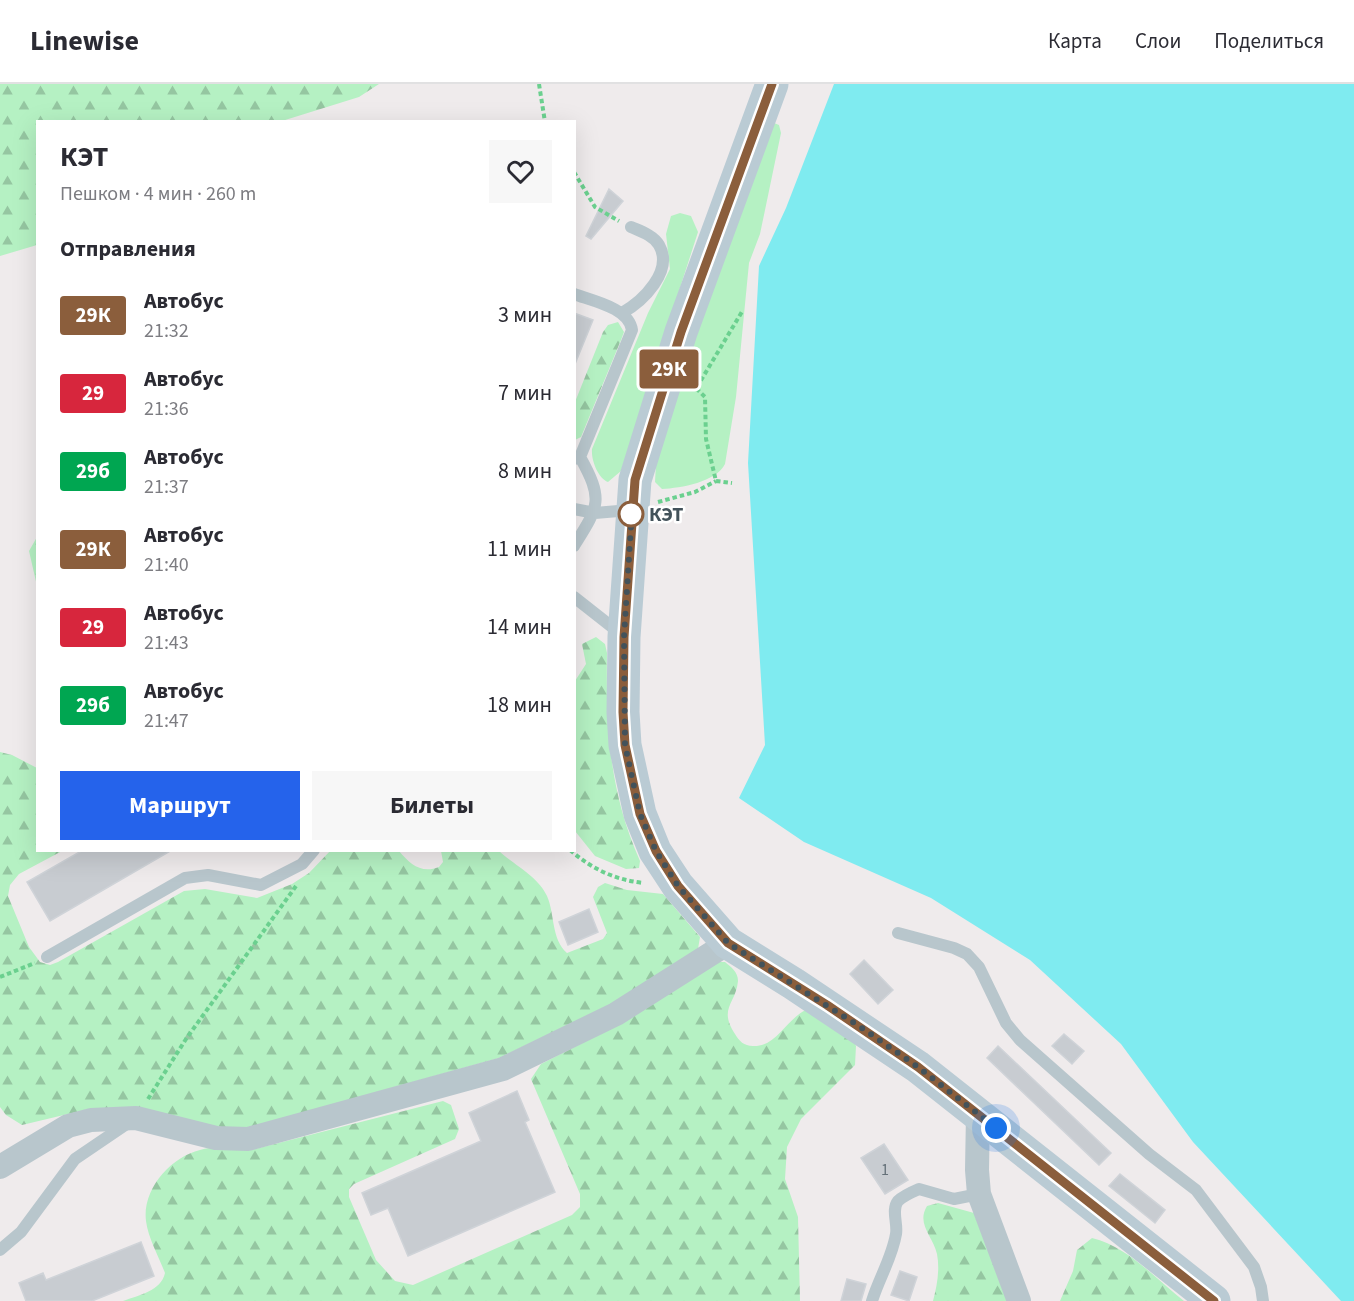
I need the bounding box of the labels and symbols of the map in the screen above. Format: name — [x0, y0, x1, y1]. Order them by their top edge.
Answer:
line badge: 29К — [634, 350, 704, 388]
marker: КЭТ — [618, 501, 644, 527]
place label: КЭТ — [649, 501, 683, 529]
your location — [981, 1113, 1011, 1143]
house number: 1 — [881, 1159, 889, 1181]

